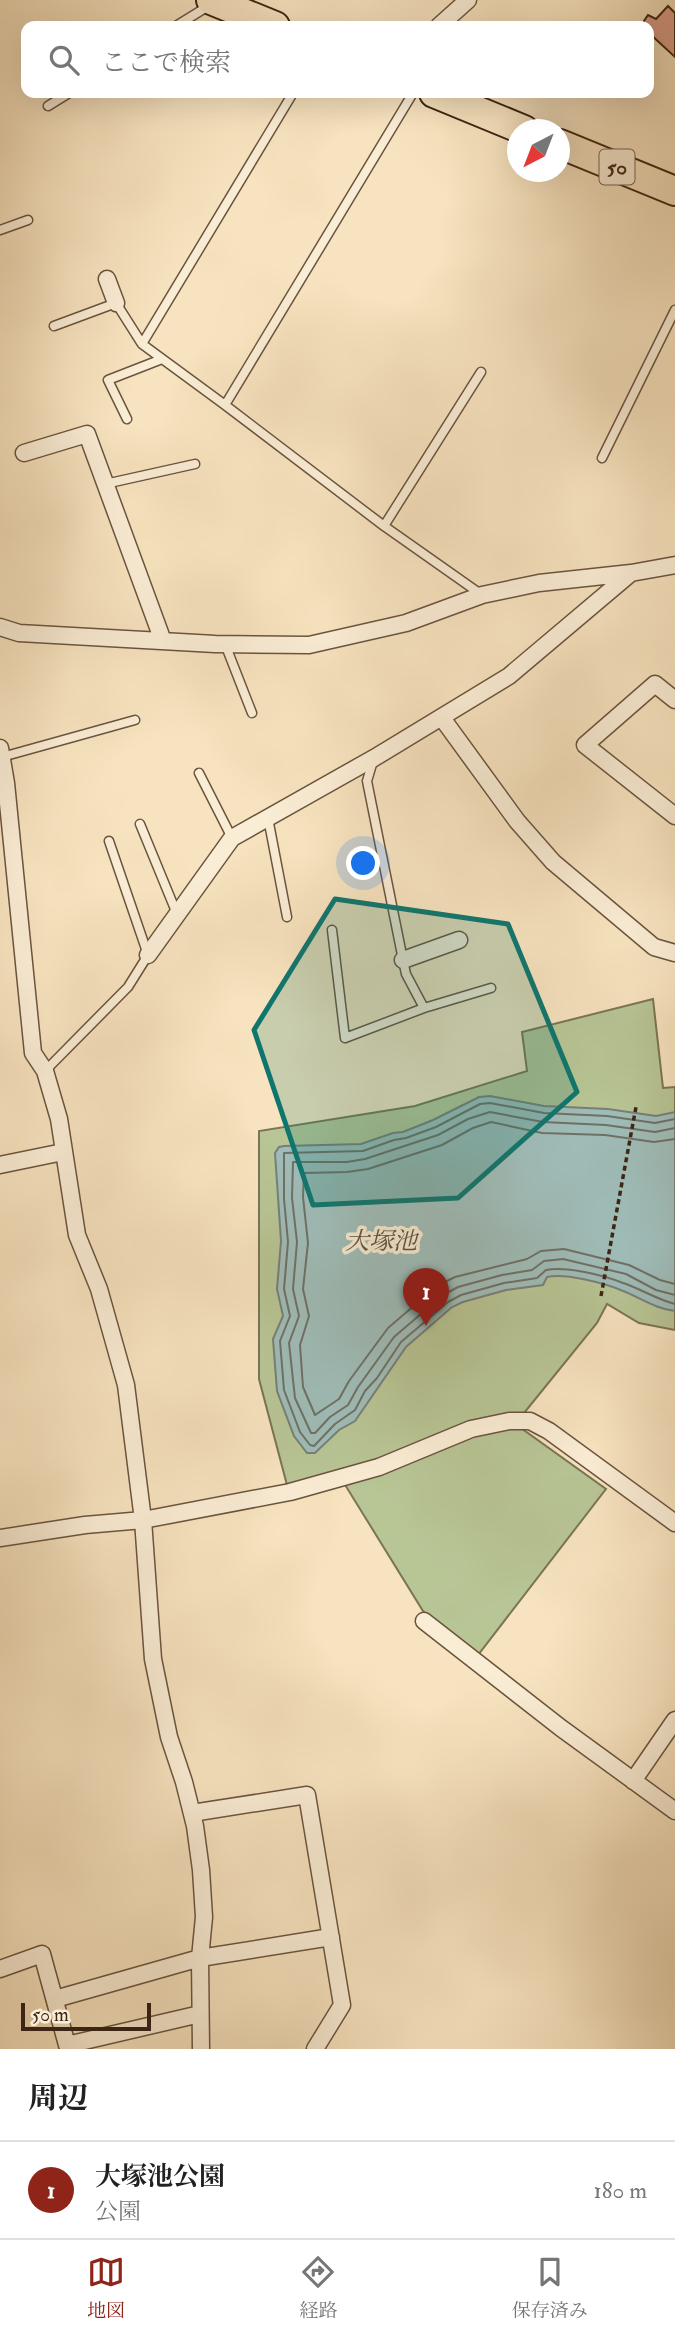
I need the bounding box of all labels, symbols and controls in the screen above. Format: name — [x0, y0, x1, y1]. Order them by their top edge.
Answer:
search box — [21, 21, 654, 98]
icon: search — [45, 41, 83, 79]
text: ここで検索 — [101, 47, 231, 79]
north arrow — [507, 119, 570, 182]
road number: 50 — [600, 150, 634, 184]
your location — [346, 846, 380, 880]
water label: 大塚池 — [345, 1226, 420, 1257]
pin: 1 — [403, 1268, 449, 1326]
scale bar — [21, 2000, 150, 2032]
text: 50 m — [32, 2003, 69, 2027]
text: 周辺 — [28, 2080, 88, 2117]
text: 大塚池公園 — [95, 2161, 225, 2193]
text: 1 — [47, 2176, 55, 2205]
text: 180 m — [594, 2176, 647, 2205]
text: 公園 — [95, 2197, 141, 2226]
tab: 地図 — [87, 2253, 125, 2323]
tab: 経路 — [299, 2253, 338, 2323]
tab: 保存済み — [512, 2253, 588, 2323]

